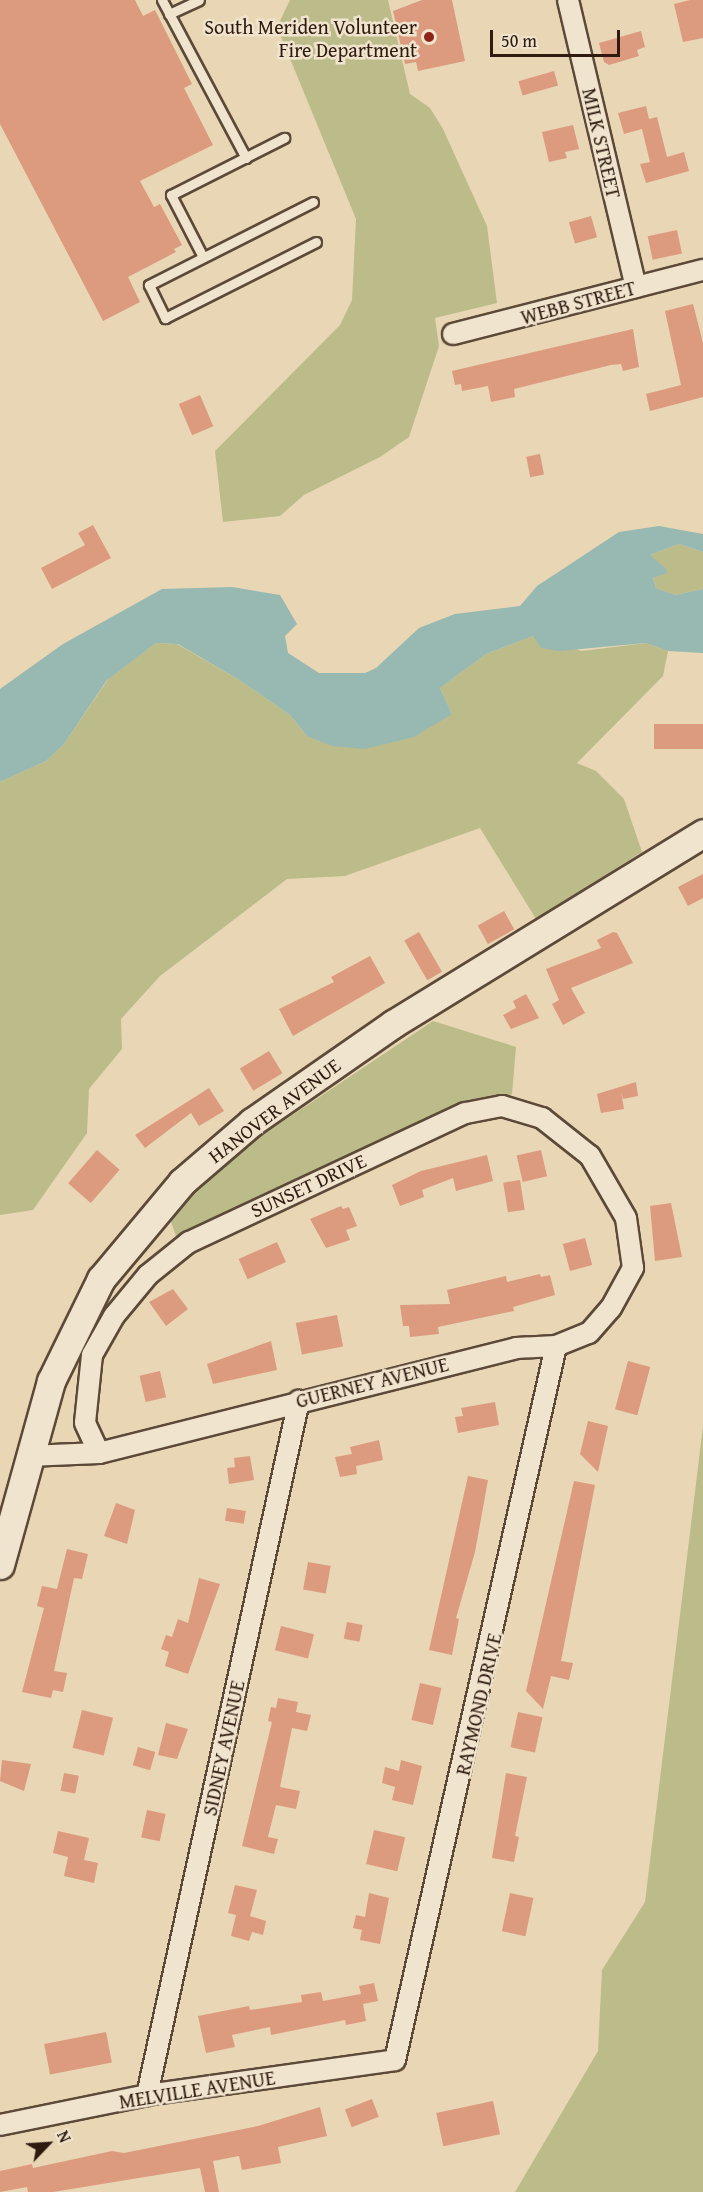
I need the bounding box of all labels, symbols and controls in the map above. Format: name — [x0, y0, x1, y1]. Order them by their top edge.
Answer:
place label: South Meriden Volunteer Fire Department — [204, 14, 417, 61]
scale bar — [493, 18, 624, 56]
text: 50 m — [501, 27, 537, 54]
marker: South Meriden Volunteer Fire Department — [422, 30, 436, 44]
street label: MILK STREET — [578, 86, 626, 200]
street label: WEBB STREET — [518, 275, 638, 329]
street label: HANOVER AVENUE — [203, 1052, 345, 1168]
street label: SUNSET DRIVE — [246, 1148, 370, 1222]
street label: GUERNEY AVENUE — [293, 1351, 451, 1413]
street label: RAYMOND DRIVE — [450, 1631, 506, 1777]
street label: SIDNEY AVENUE — [197, 1678, 249, 1818]
street label: MELVILLE AVENUE — [117, 2065, 277, 2113]
north arrow — [18, 2114, 78, 2174]
text: N — [51, 2126, 77, 2146]

